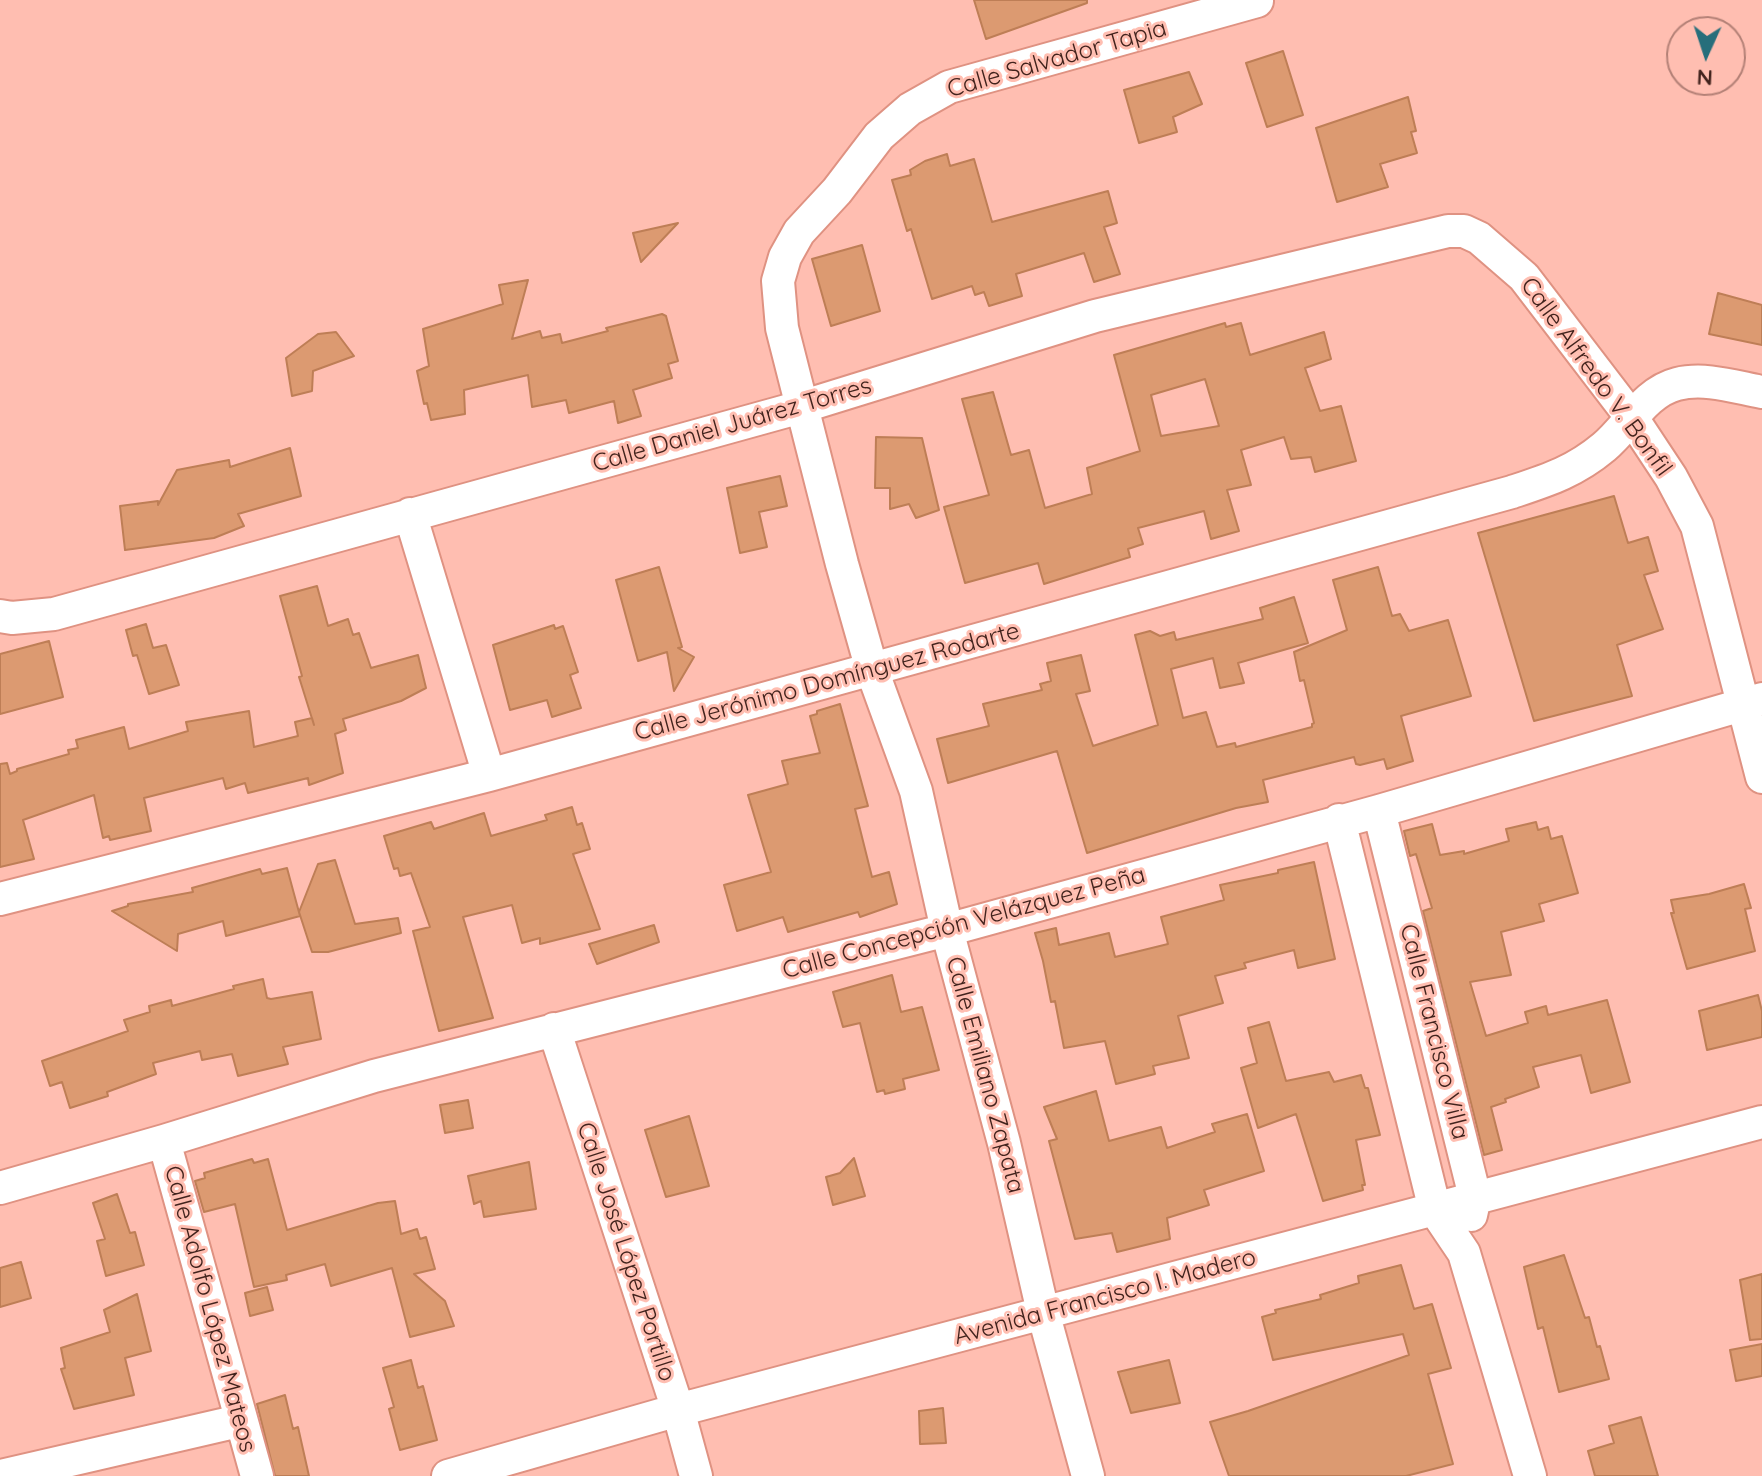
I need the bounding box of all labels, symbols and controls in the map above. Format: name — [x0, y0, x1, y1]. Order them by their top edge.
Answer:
street label: Calle Salvador Tapia — [944, 14, 1170, 104]
north arrow — [1666, 16, 1746, 96]
text: N — [1696, 64, 1714, 92]
street label: Calle Alfredo V. Bonfil — [1514, 272, 1678, 482]
street label: Calle Daniel Juárez Torres — [589, 371, 875, 479]
street label: Calle Jerónimo Domínguez Rodarte — [631, 617, 1023, 747]
street label: Calle Concepción Velázquez Peña — [779, 861, 1149, 985]
street label: Calle Francisco Villa — [1393, 921, 1475, 1143]
street label: Calle Emiliano Zapata — [940, 954, 1030, 1196]
street label: Calle José López Portillo — [571, 1119, 681, 1385]
street label: Calle Adolfo López Mateos — [158, 1163, 262, 1455]
street label: Avenida Francisco I. Madero — [951, 1243, 1259, 1351]

